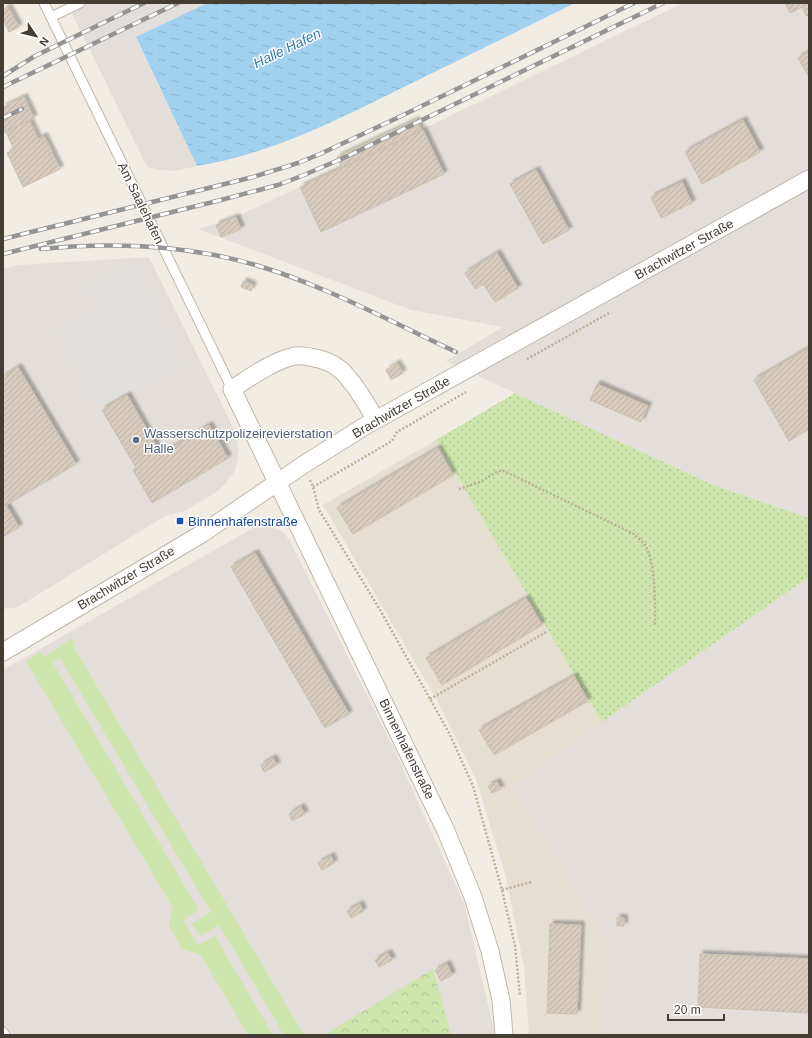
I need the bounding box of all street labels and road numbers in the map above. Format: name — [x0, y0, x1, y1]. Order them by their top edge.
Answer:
street label: Am Saalehafen — [115, 160, 167, 246]
street label: Brachwitzer Straße — [632, 216, 736, 282]
street label: Brachwitzer Straße — [349, 373, 453, 441]
street label: Brachwitzer Straße — [75, 543, 177, 613]
street label: Binnenhafenstraße — [376, 696, 438, 802]

